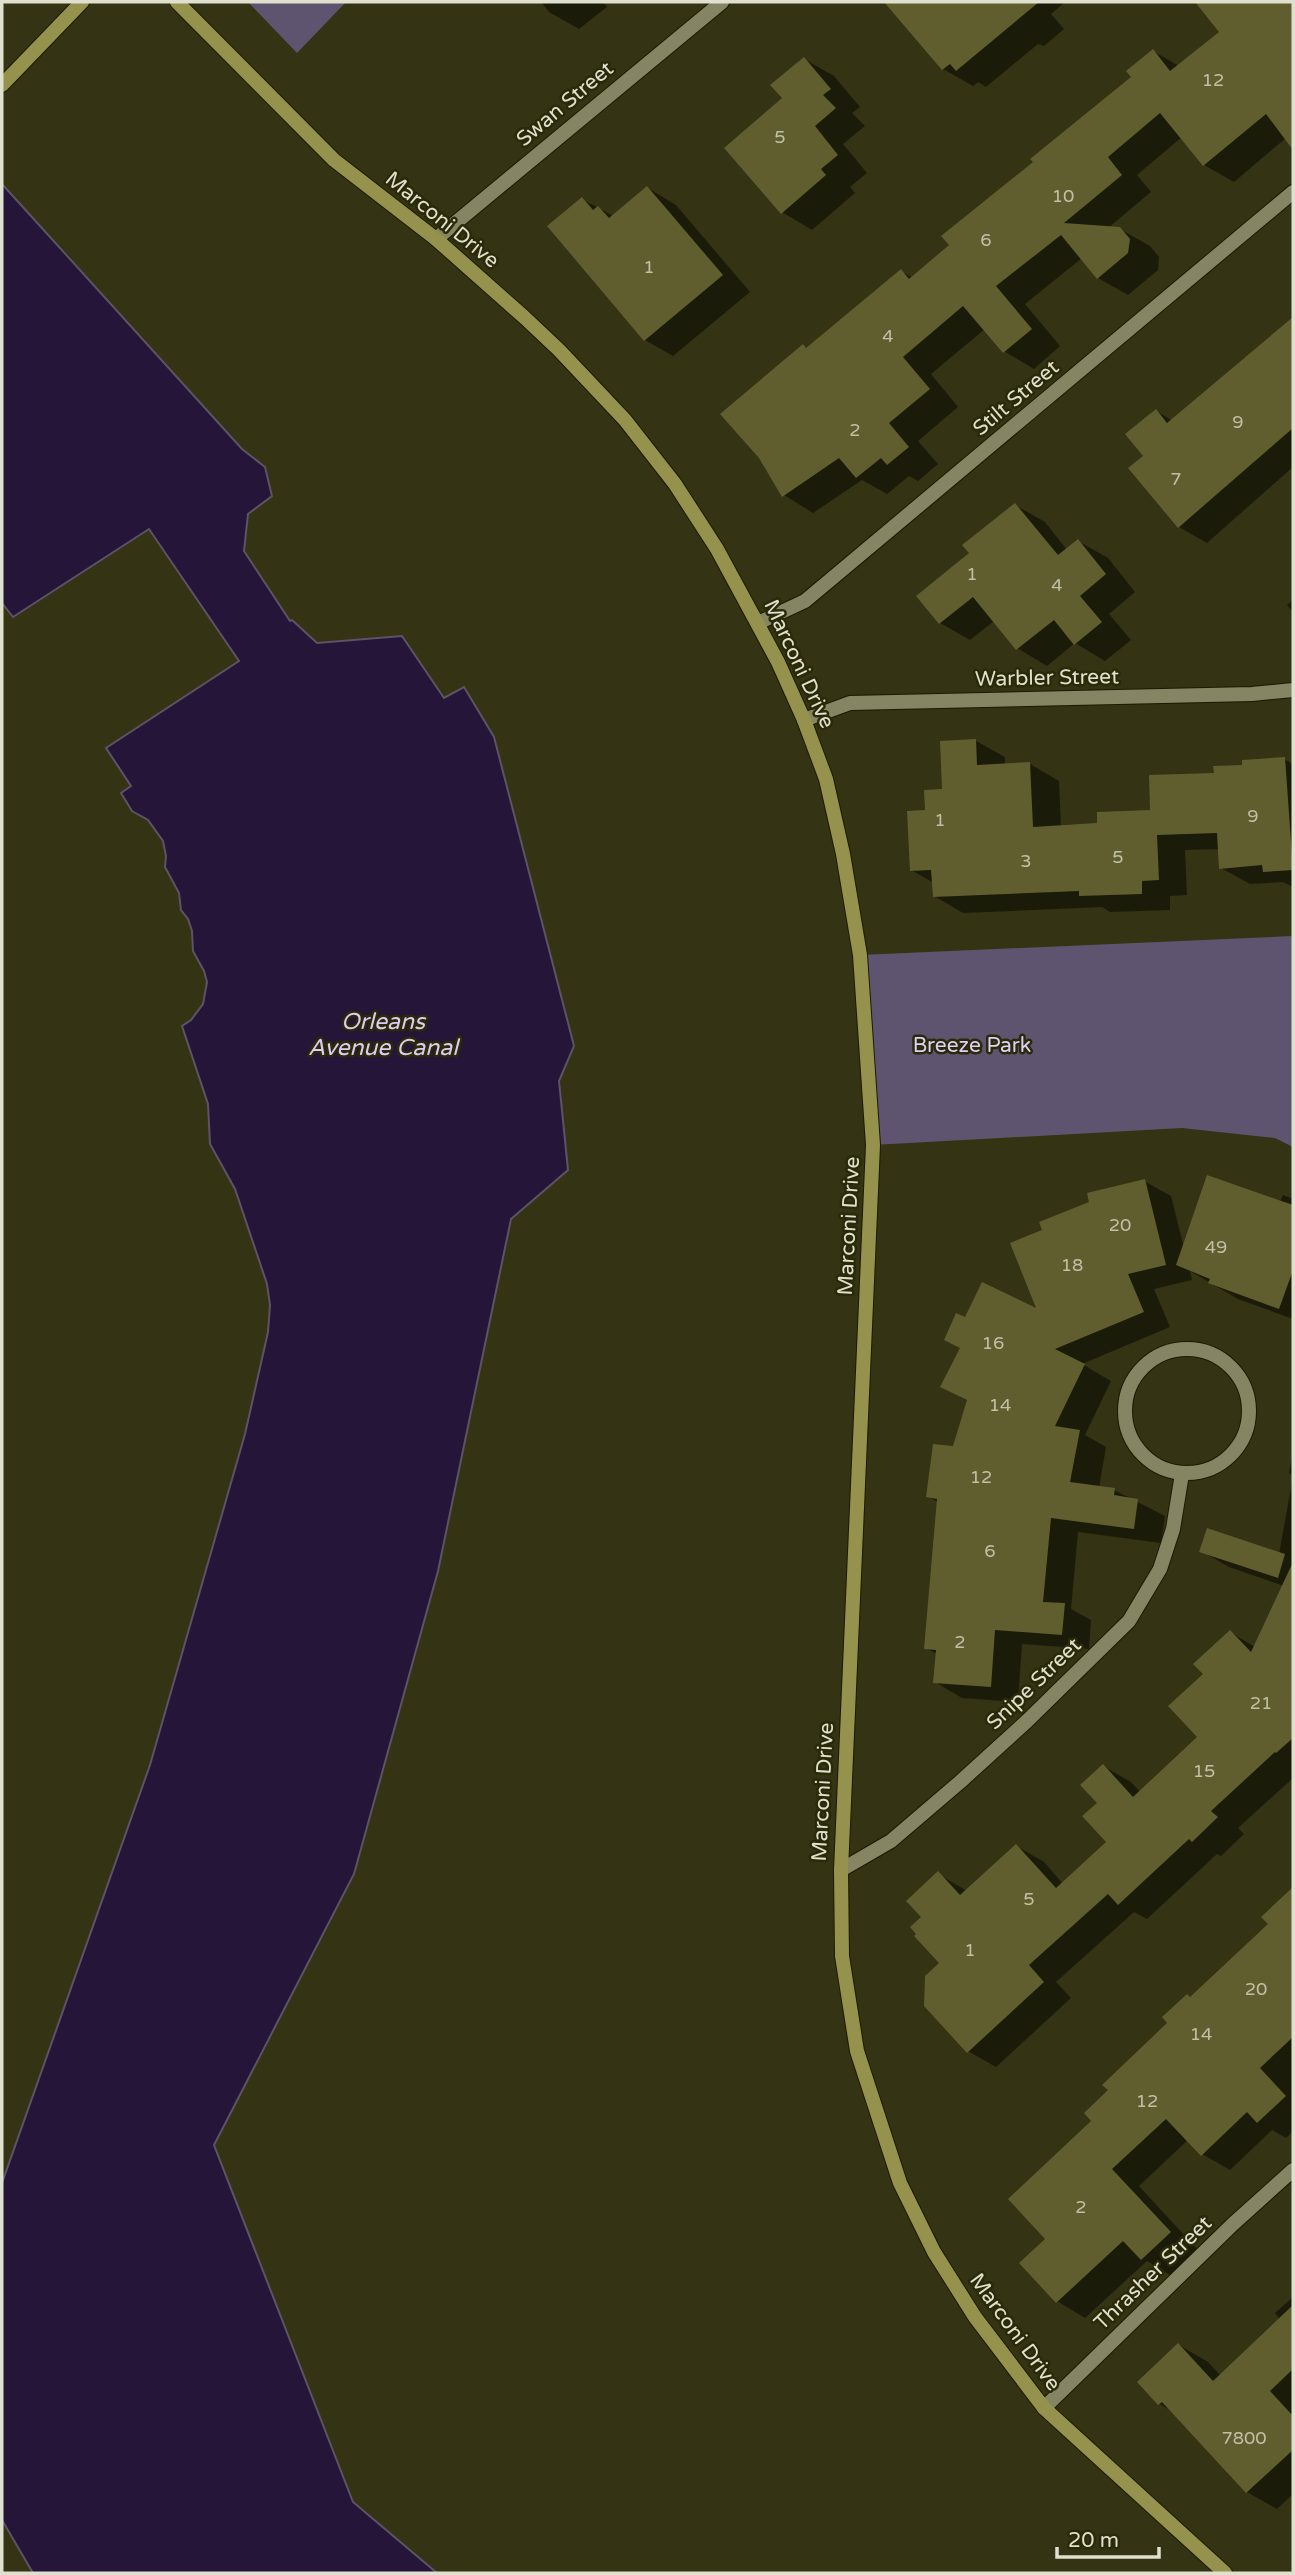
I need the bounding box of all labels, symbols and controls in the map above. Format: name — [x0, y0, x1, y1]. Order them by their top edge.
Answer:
street label: Swan Street — [511, 56, 619, 152]
house number: 12 — [1202, 69, 1224, 91]
house number: 5 — [774, 126, 786, 148]
street label: Marconi Drive — [380, 167, 504, 273]
house number: 10 — [1052, 185, 1074, 207]
house number: 6 — [980, 229, 992, 251]
house number: 1 — [643, 256, 655, 278]
house number: 4 — [882, 325, 894, 347]
street label: Stilt Street — [968, 355, 1064, 441]
house number: 9 — [1232, 411, 1244, 433]
house number: 2 — [849, 419, 861, 441]
house number: 7 — [1170, 468, 1182, 490]
house number: 1 — [966, 563, 978, 585]
house number: 4 — [1051, 574, 1063, 596]
street label: Marconi Drive — [758, 596, 840, 732]
street label: Warbler Street — [975, 664, 1119, 692]
house number: 9 — [1247, 805, 1259, 827]
house number: 1 — [934, 809, 946, 831]
house number: 5 — [1112, 846, 1124, 868]
house number: 3 — [1020, 850, 1032, 872]
water label: Orleans Avenue Canal — [308, 1008, 460, 1062]
park label: Breeze Park — [913, 1033, 1031, 1058]
street label: Marconi Drive — [833, 1156, 865, 1296]
house number: 20 — [1109, 1214, 1131, 1236]
house number: 49 — [1205, 1236, 1227, 1258]
house number: 18 — [1061, 1254, 1083, 1276]
house number: 16 — [982, 1332, 1004, 1354]
house number: 14 — [989, 1394, 1011, 1416]
house number: 12 — [970, 1466, 992, 1488]
house number: 6 — [984, 1540, 996, 1562]
house number: 2 — [954, 1631, 966, 1653]
street label: Snipe Street — [982, 1633, 1086, 1735]
house number: 21 — [1250, 1692, 1272, 1714]
street label: Marconi Drive — [807, 1722, 839, 1862]
house number: 15 — [1193, 1760, 1215, 1782]
house number: 5 — [1023, 1888, 1035, 1910]
house number: 1 — [964, 1939, 976, 1961]
house number: 20 — [1245, 1978, 1267, 2000]
house number: 14 — [1190, 2023, 1212, 2045]
house number: 12 — [1136, 2090, 1158, 2112]
house number: 2 — [1075, 2196, 1087, 2218]
street label: Thrasher Street — [1089, 2211, 1217, 2335]
street label: Marconi Drive — [964, 2268, 1066, 2396]
house number: 7800 — [1221, 2427, 1267, 2449]
scale bar — [1057, 2516, 1158, 2560]
text: 20 m — [1068, 2528, 1119, 2553]

